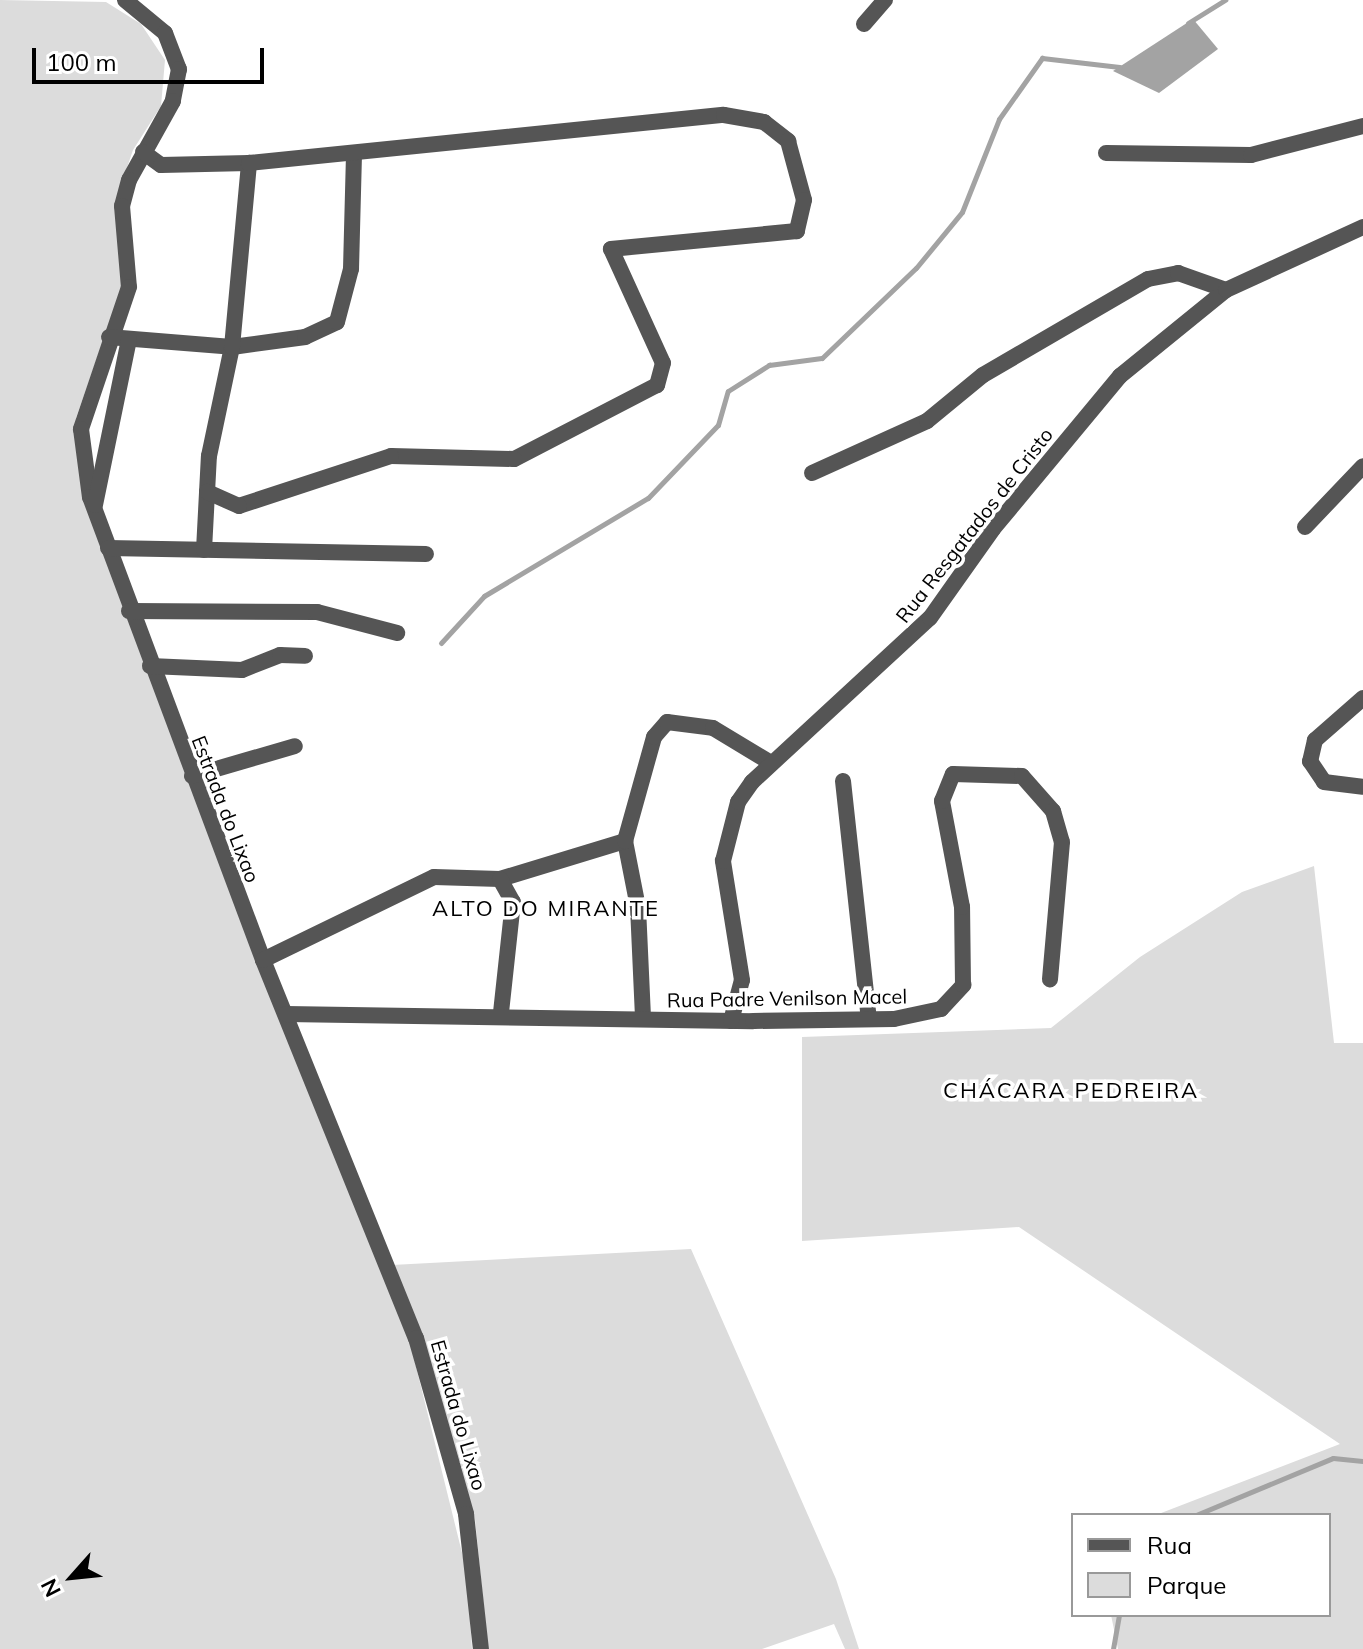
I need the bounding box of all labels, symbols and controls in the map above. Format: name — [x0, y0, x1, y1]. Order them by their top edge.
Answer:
scale bar — [36, 32, 268, 82]
text: 100 m — [46, 47, 117, 77]
street label: Rua Resgatados de Cristo — [890, 423, 1058, 627]
street label: Estrada do Lixao — [187, 732, 265, 886]
district label: ALTO DO MIRANTE — [432, 896, 660, 922]
street label: Rua Padre Venilson Macel — [667, 984, 907, 1012]
district label: CHÁCARA PEDREIRA — [943, 1078, 1199, 1104]
street label: Estrada do Lixao — [426, 1337, 492, 1493]
legend — [1071, 1513, 1331, 1617]
text: Rua — [1147, 1530, 1192, 1560]
north arrow — [32, 1537, 112, 1617]
text: Parque — [1147, 1570, 1226, 1600]
text: N — [34, 1574, 67, 1602]

